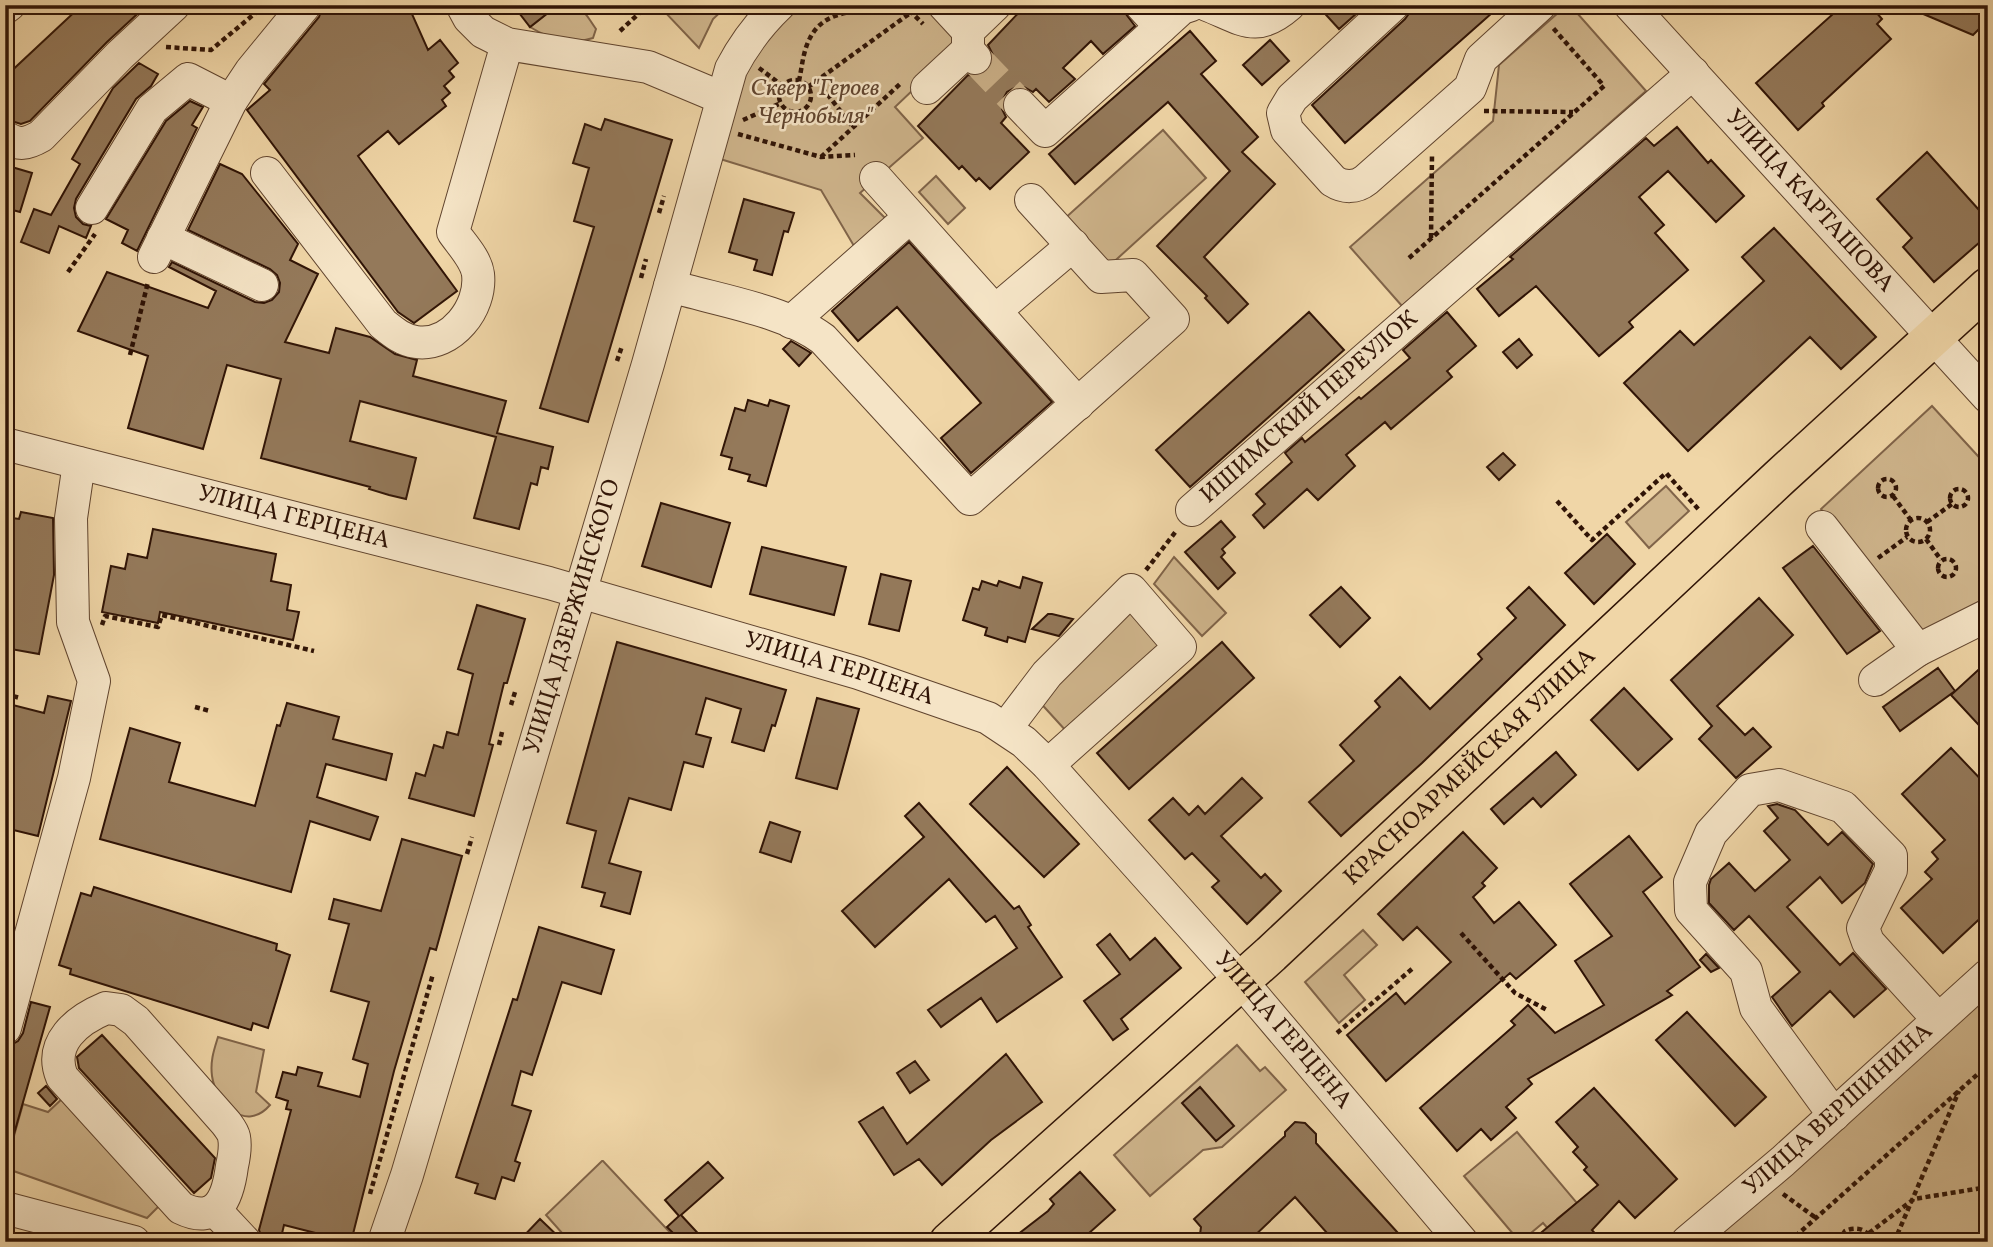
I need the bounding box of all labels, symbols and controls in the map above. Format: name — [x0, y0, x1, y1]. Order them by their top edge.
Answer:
park label: Сквер "Героев Чернобыля" — [750, 72, 880, 134]
street label: УЛИЦА КАРТАШОВА — [1717, 102, 1902, 301]
street label: ИШИМСКИЙ ПЕРЕУЛОК — [1193, 303, 1426, 512]
street label: УЛИЦА ДЗЕРЖИНСКОГО — [516, 475, 630, 759]
street label: УЛИЦА ГЕРЦЕНА — [194, 477, 394, 559]
street label: УЛИЦА ГЕРЦЕНА — [740, 624, 939, 715]
street label: КРАСНОАРМЕЙСКАЯ УЛИЦА — [1337, 641, 1604, 894]
street label: УЛИЦА ГЕРЦЕНА — [1206, 944, 1360, 1117]
street label: УЛИЦА ВЕРШИНИНА — [1736, 1015, 1941, 1204]

